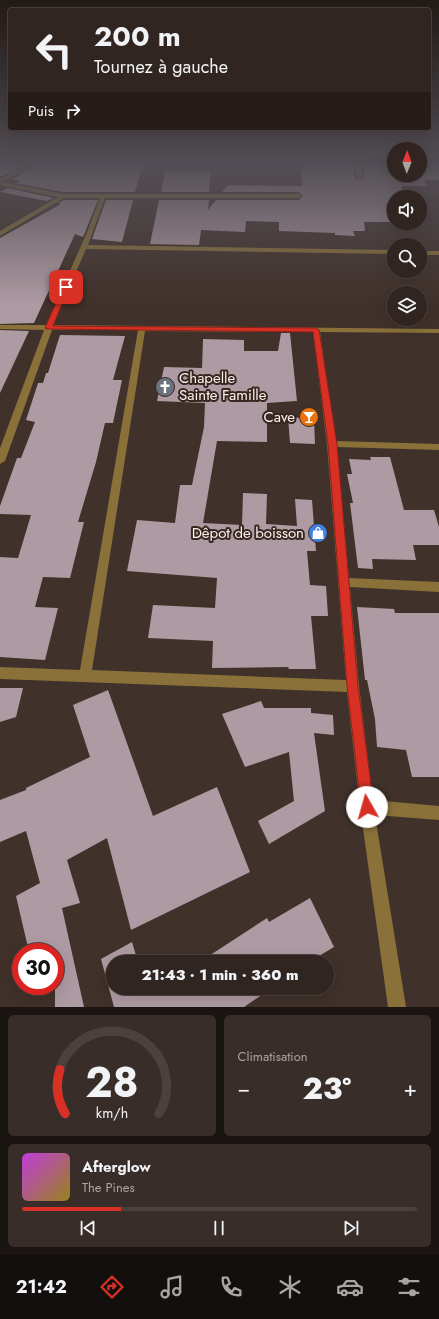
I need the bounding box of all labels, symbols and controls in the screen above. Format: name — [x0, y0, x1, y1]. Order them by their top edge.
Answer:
text: 200 m — [94, 16, 181, 57]
icon: left — [28, 24, 80, 76]
text: Tournez à gauche — [94, 54, 228, 80]
text: Puis — [28, 100, 54, 122]
icon: right — [62, 100, 84, 122]
north arrow — [387, 142, 427, 182]
map controls — [387, 142, 427, 326]
button: sound — [387, 190, 427, 230]
button: search — [387, 238, 427, 278]
pin — [49, 270, 83, 304]
icon: arrive — [55, 276, 77, 298]
button: layers — [387, 286, 427, 326]
place label: Chapelle Sainte Famille — [179, 367, 267, 406]
church icon: Chapelle Sainte Famille — [154, 376, 176, 398]
place label: Cave — [263, 406, 295, 428]
bar icon: Cave — [298, 406, 320, 428]
place label: Dêpot de boisson — [192, 522, 304, 544]
shop icon: Dêpot de boisson — [307, 522, 329, 544]
position arrow — [346, 786, 388, 828]
speed limit sign: 30 — [12, 943, 64, 995]
text: 21:43 · 1 min · 360 m — [142, 964, 298, 986]
text: Climatisation — [238, 1047, 308, 1066]
text: 28 — [85, 1051, 138, 1112]
text: 23° — [303, 1067, 351, 1110]
text: − — [238, 1072, 250, 1104]
text: + — [403, 1072, 417, 1104]
text: km/h — [96, 1102, 128, 1122]
text: Afterglow — [82, 1156, 151, 1178]
text: The Pines — [82, 1178, 135, 1197]
icon: previous — [77, 1217, 99, 1239]
icon: pause — [208, 1217, 230, 1239]
icon: next — [340, 1217, 362, 1239]
icon: directions — [98, 1273, 126, 1301]
icon: music — [158, 1273, 186, 1301]
icon: phone — [217, 1273, 245, 1301]
icon: climate — [276, 1273, 304, 1301]
icon: car — [336, 1273, 364, 1301]
icon: filters — [395, 1273, 423, 1301]
text: 21:42 — [16, 1274, 67, 1300]

